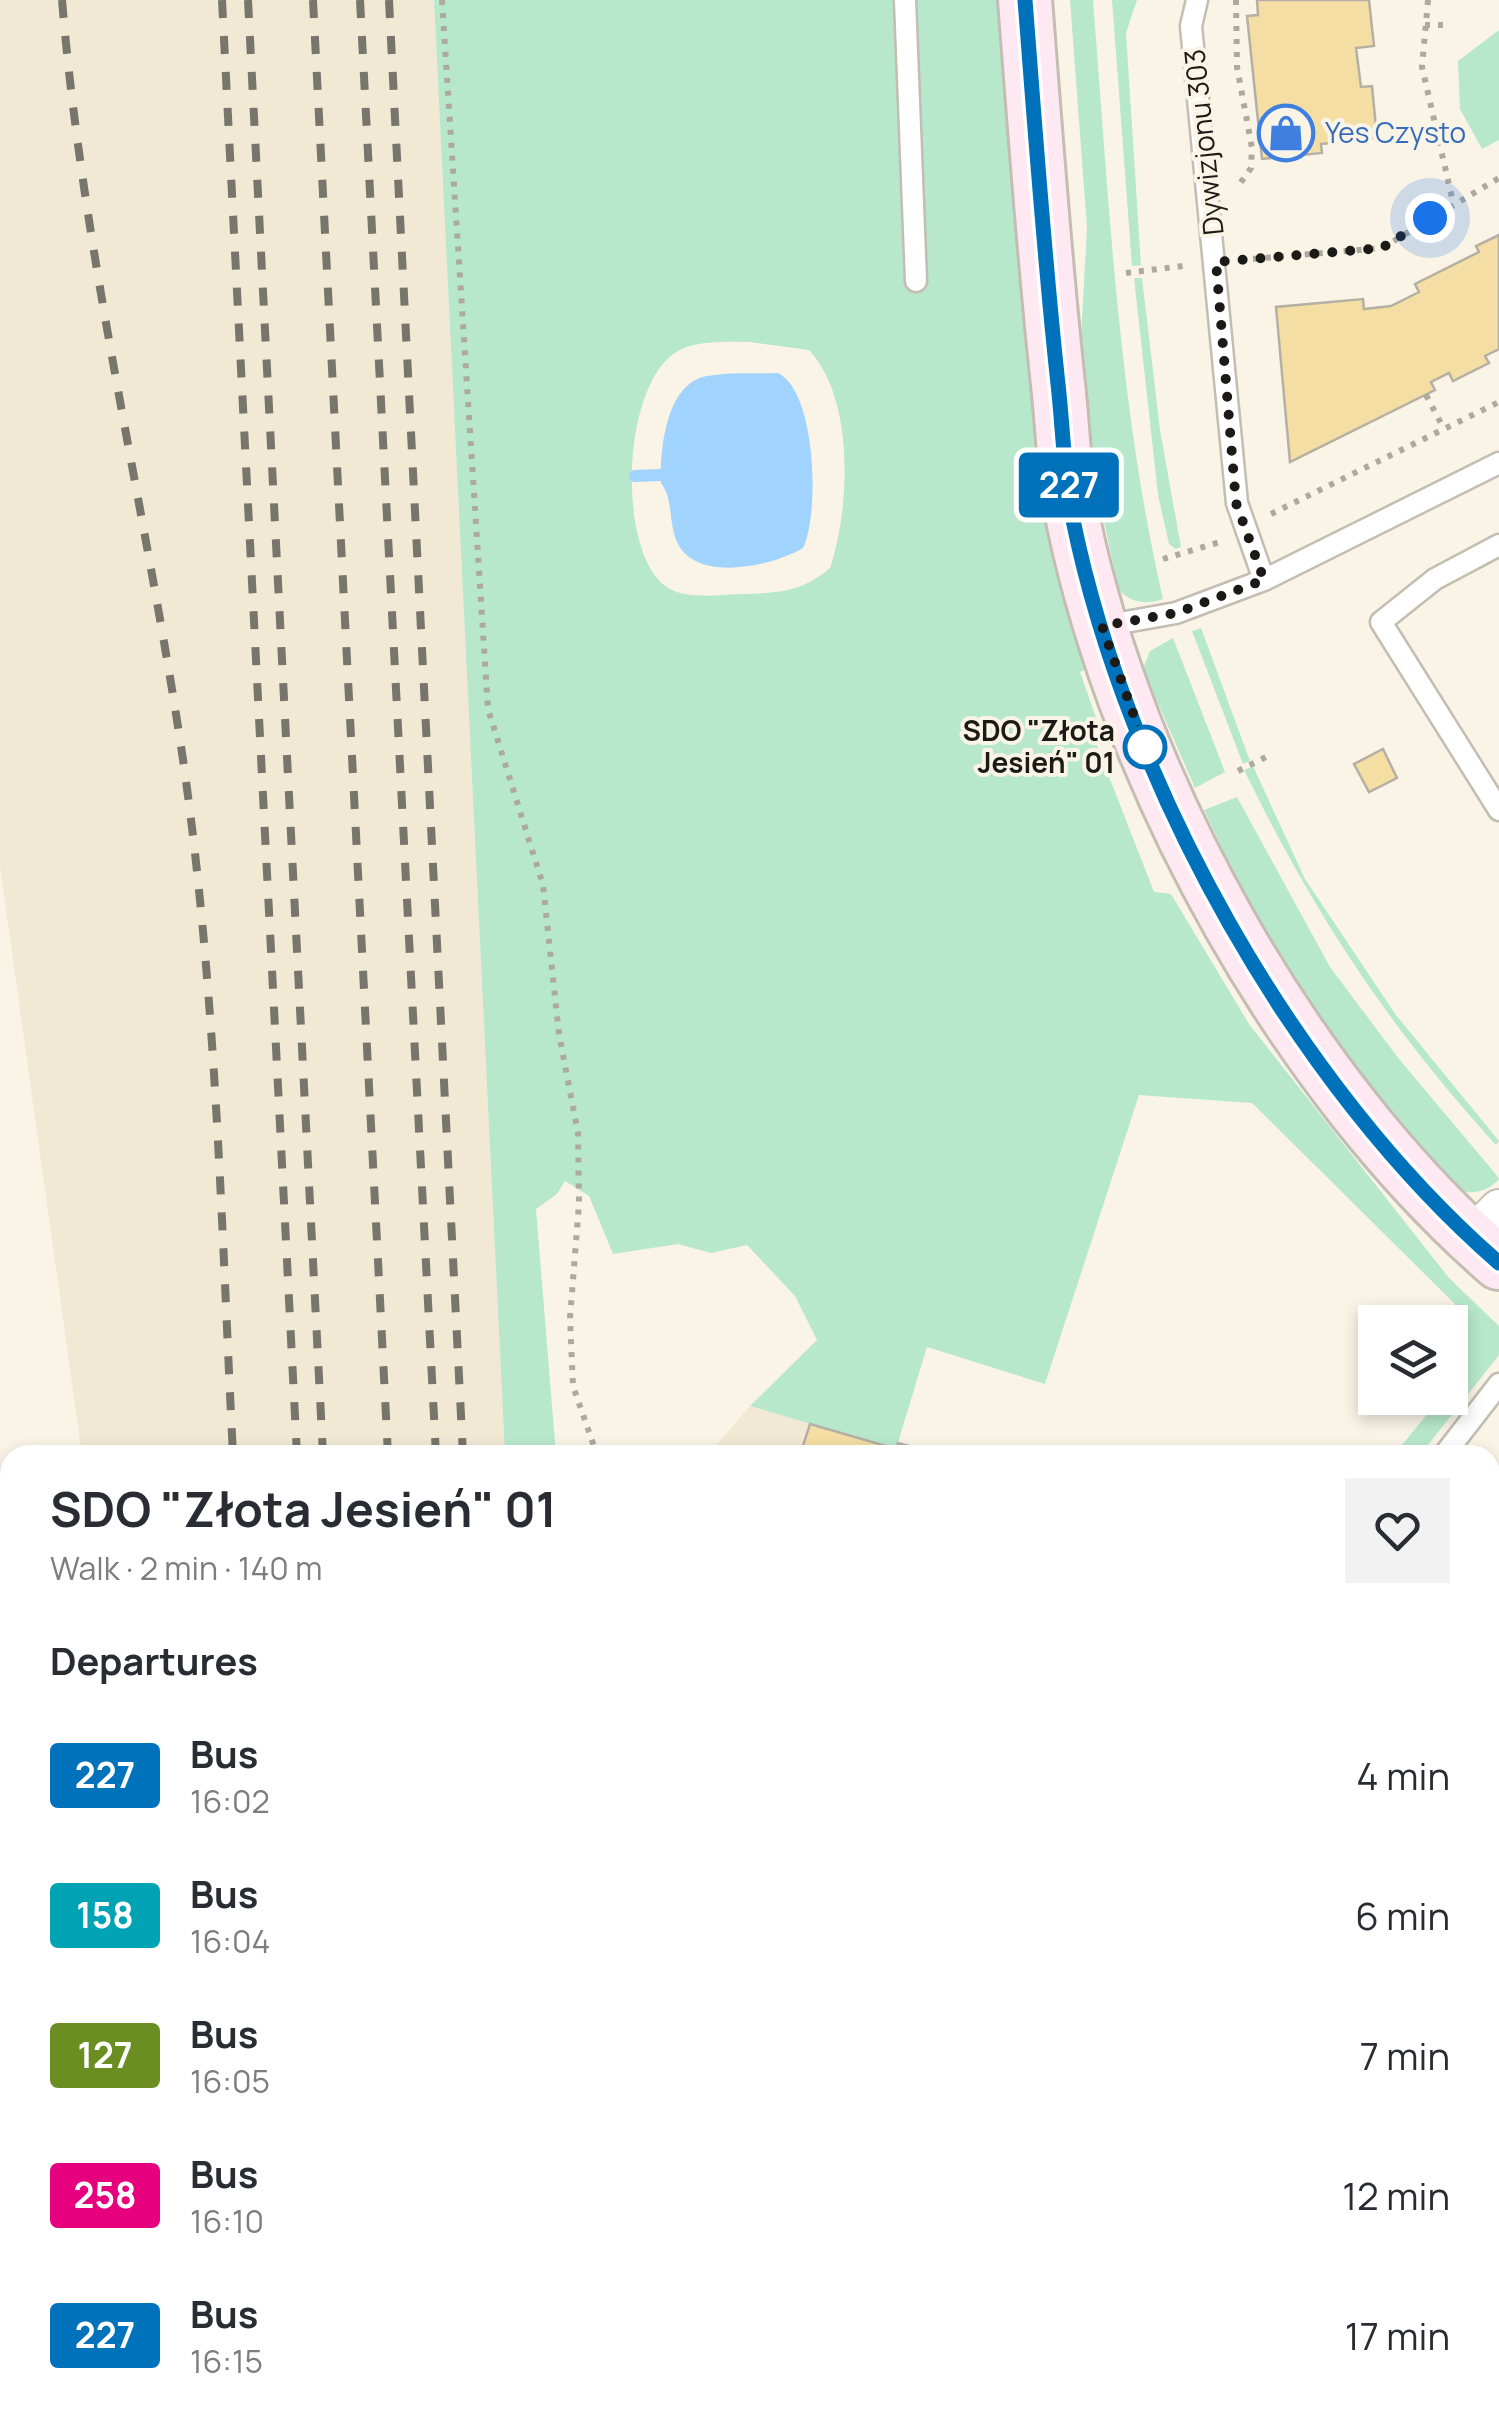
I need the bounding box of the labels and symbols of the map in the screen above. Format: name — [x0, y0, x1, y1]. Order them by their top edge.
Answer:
street label: Dywizjonu 303 — [1174, 47, 1232, 237]
shop icon: Yes Czysto — [1256, 103, 1316, 163]
place label: Yes Czysto — [1325, 113, 1466, 151]
your location — [1405, 193, 1455, 243]
line badge: 227 — [1012, 452, 1126, 518]
place label: SDO "Złota Jesień" 01 — [963, 711, 1115, 781]
marker: SDO "Złota Jesień" 01 — [1124, 726, 1166, 768]

